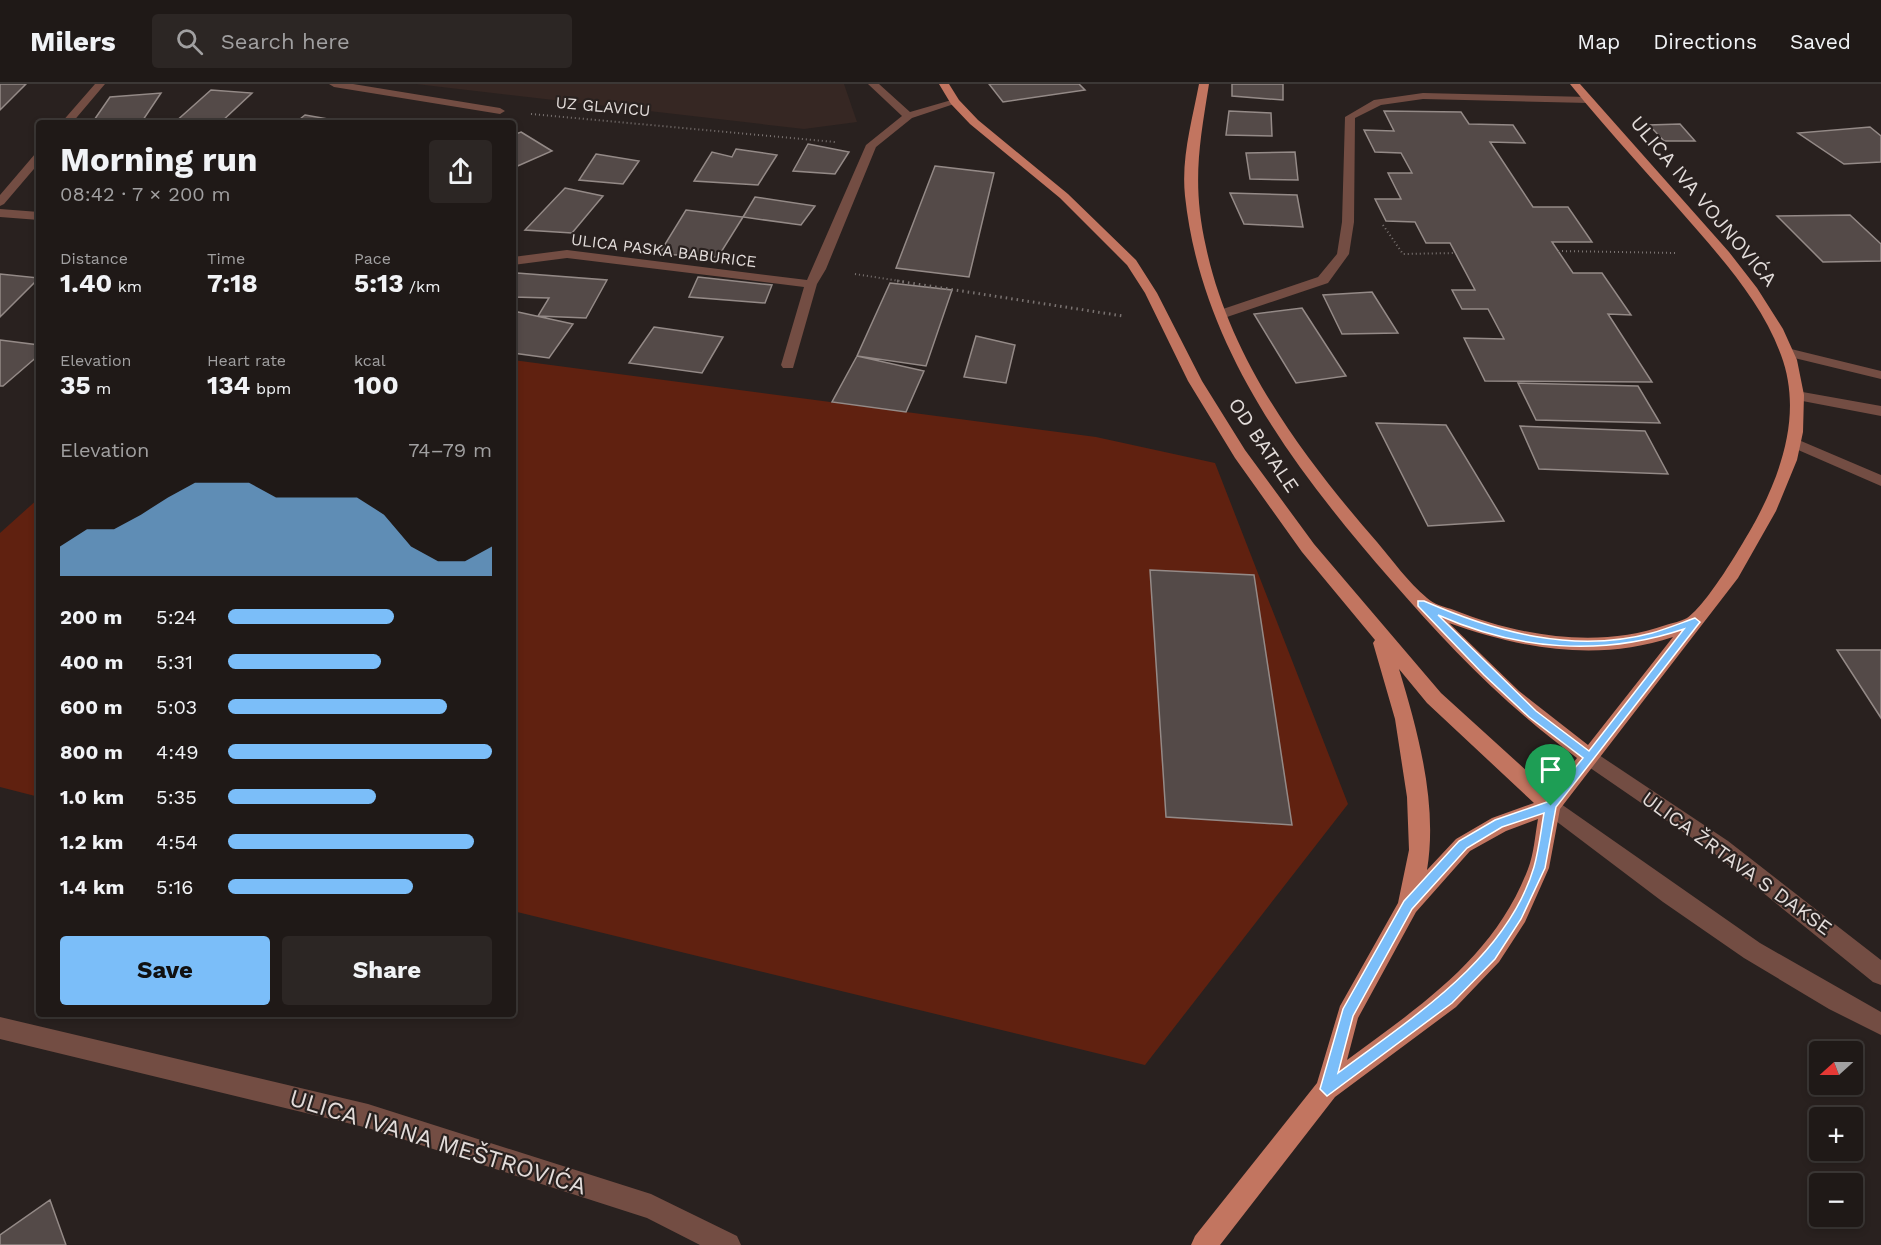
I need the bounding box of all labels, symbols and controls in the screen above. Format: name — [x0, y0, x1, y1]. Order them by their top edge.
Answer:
search box — [152, 14, 572, 68]
text: Milers — [30, 25, 116, 58]
icon: search — [173, 25, 206, 58]
text: Search here — [221, 29, 350, 54]
text: Map — [1577, 29, 1620, 54]
text: Directions — [1653, 29, 1757, 54]
text: Saved — [1790, 29, 1851, 54]
street label: UZ GLAVICU — [555, 93, 651, 120]
street label: ULICA IVA VOJNOVIĆA — [1626, 111, 1782, 291]
text: Morning run — [60, 140, 257, 179]
button: share — [429, 140, 492, 203]
text: 08:42 · 7 × 200 m — [60, 182, 231, 206]
street label: ULICA PASKA BABURICE — [570, 230, 758, 271]
text: Distance — [60, 249, 128, 268]
text: Time — [207, 249, 245, 268]
text: Pace — [354, 249, 391, 268]
text: 1.40 — [60, 268, 112, 298]
text: 7:18 — [207, 268, 258, 298]
text: 5:13 — [354, 268, 404, 298]
text: km — [112, 277, 142, 296]
text: /km — [404, 277, 440, 296]
text: Elevation — [60, 351, 131, 370]
text: Heart rate — [207, 351, 286, 370]
text: kcal — [354, 351, 386, 370]
text: 35 — [60, 370, 91, 400]
text: 134 — [207, 370, 250, 400]
text: 100 — [354, 370, 399, 400]
text: m — [91, 379, 111, 398]
text: bpm — [250, 379, 291, 398]
street label: OD BATALE — [1224, 393, 1304, 497]
text: Elevation — [60, 438, 149, 462]
text: 74–79 m — [408, 438, 492, 462]
text: 200 m — [60, 605, 122, 629]
text: 5:24 — [156, 605, 197, 629]
text: 400 m — [60, 650, 123, 674]
text: 5:31 — [156, 650, 193, 674]
text: 600 m — [60, 695, 123, 719]
text: 5:03 — [156, 695, 197, 719]
text: 800 m — [60, 740, 123, 764]
text: 4:49 — [156, 740, 199, 764]
pin — [1525, 744, 1576, 806]
icon: arrive — [1534, 753, 1567, 786]
text: 1.0 km — [60, 785, 124, 809]
text: 5:35 — [156, 785, 197, 809]
street label: ULICA ŽRTAVA S DAKSE — [1637, 786, 1837, 940]
text: 1.2 km — [60, 830, 123, 854]
text: 4:54 — [156, 830, 198, 854]
text: 1.4 km — [60, 875, 124, 899]
text: 5:16 — [156, 875, 194, 899]
button: Save — [60, 936, 270, 1005]
button: Share — [282, 936, 492, 1005]
north arrow — [1809, 1041, 1863, 1095]
map controls — [1809, 1041, 1863, 1227]
street label: ULICA IVANA MEŠTROVIĆA — [286, 1083, 590, 1201]
button: + — [1809, 1107, 1863, 1161]
button: − — [1809, 1173, 1863, 1227]

